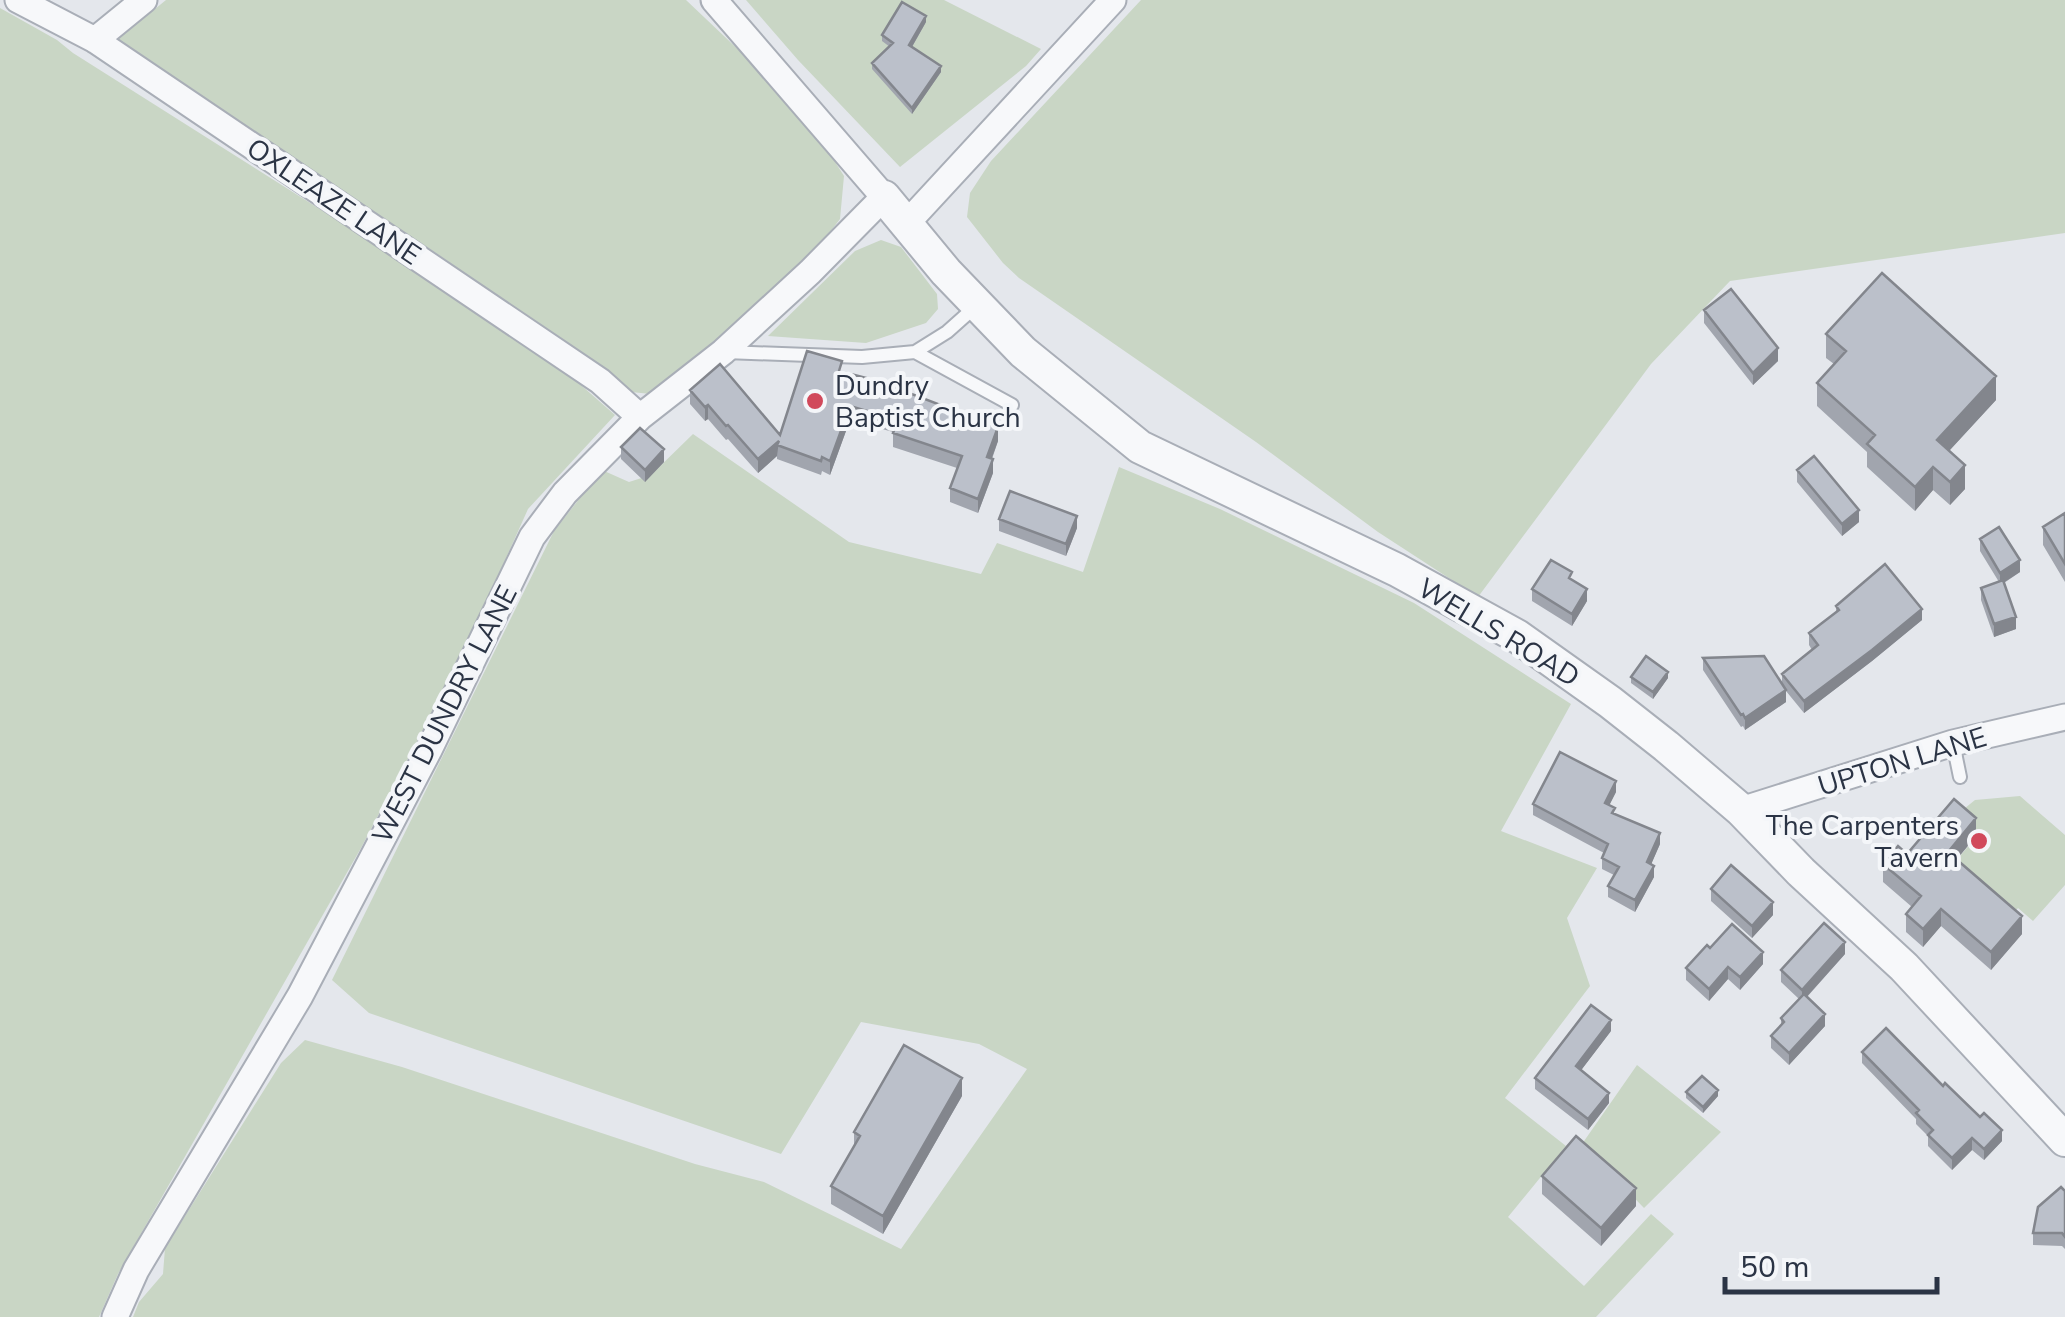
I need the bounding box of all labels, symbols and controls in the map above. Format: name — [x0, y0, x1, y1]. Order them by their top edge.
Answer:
street label: OXLEAZE LANE — [239, 130, 428, 274]
place label: Dundry Baptist Church — [835, 367, 1021, 437]
marker: Dundry Baptist Church — [804, 390, 826, 412]
street label: WELLS ROAD — [1411, 570, 1586, 696]
street label: WEST DUNDRY LANE — [363, 579, 526, 850]
street label: UPTON LANE — [1813, 718, 1991, 806]
place label: The Carpenters Tavern — [1766, 807, 1959, 877]
marker: The Carpenters Tavern — [1968, 830, 1990, 852]
scale bar — [1725, 1232, 1938, 1294]
text: 50 m — [1740, 1247, 1809, 1288]

